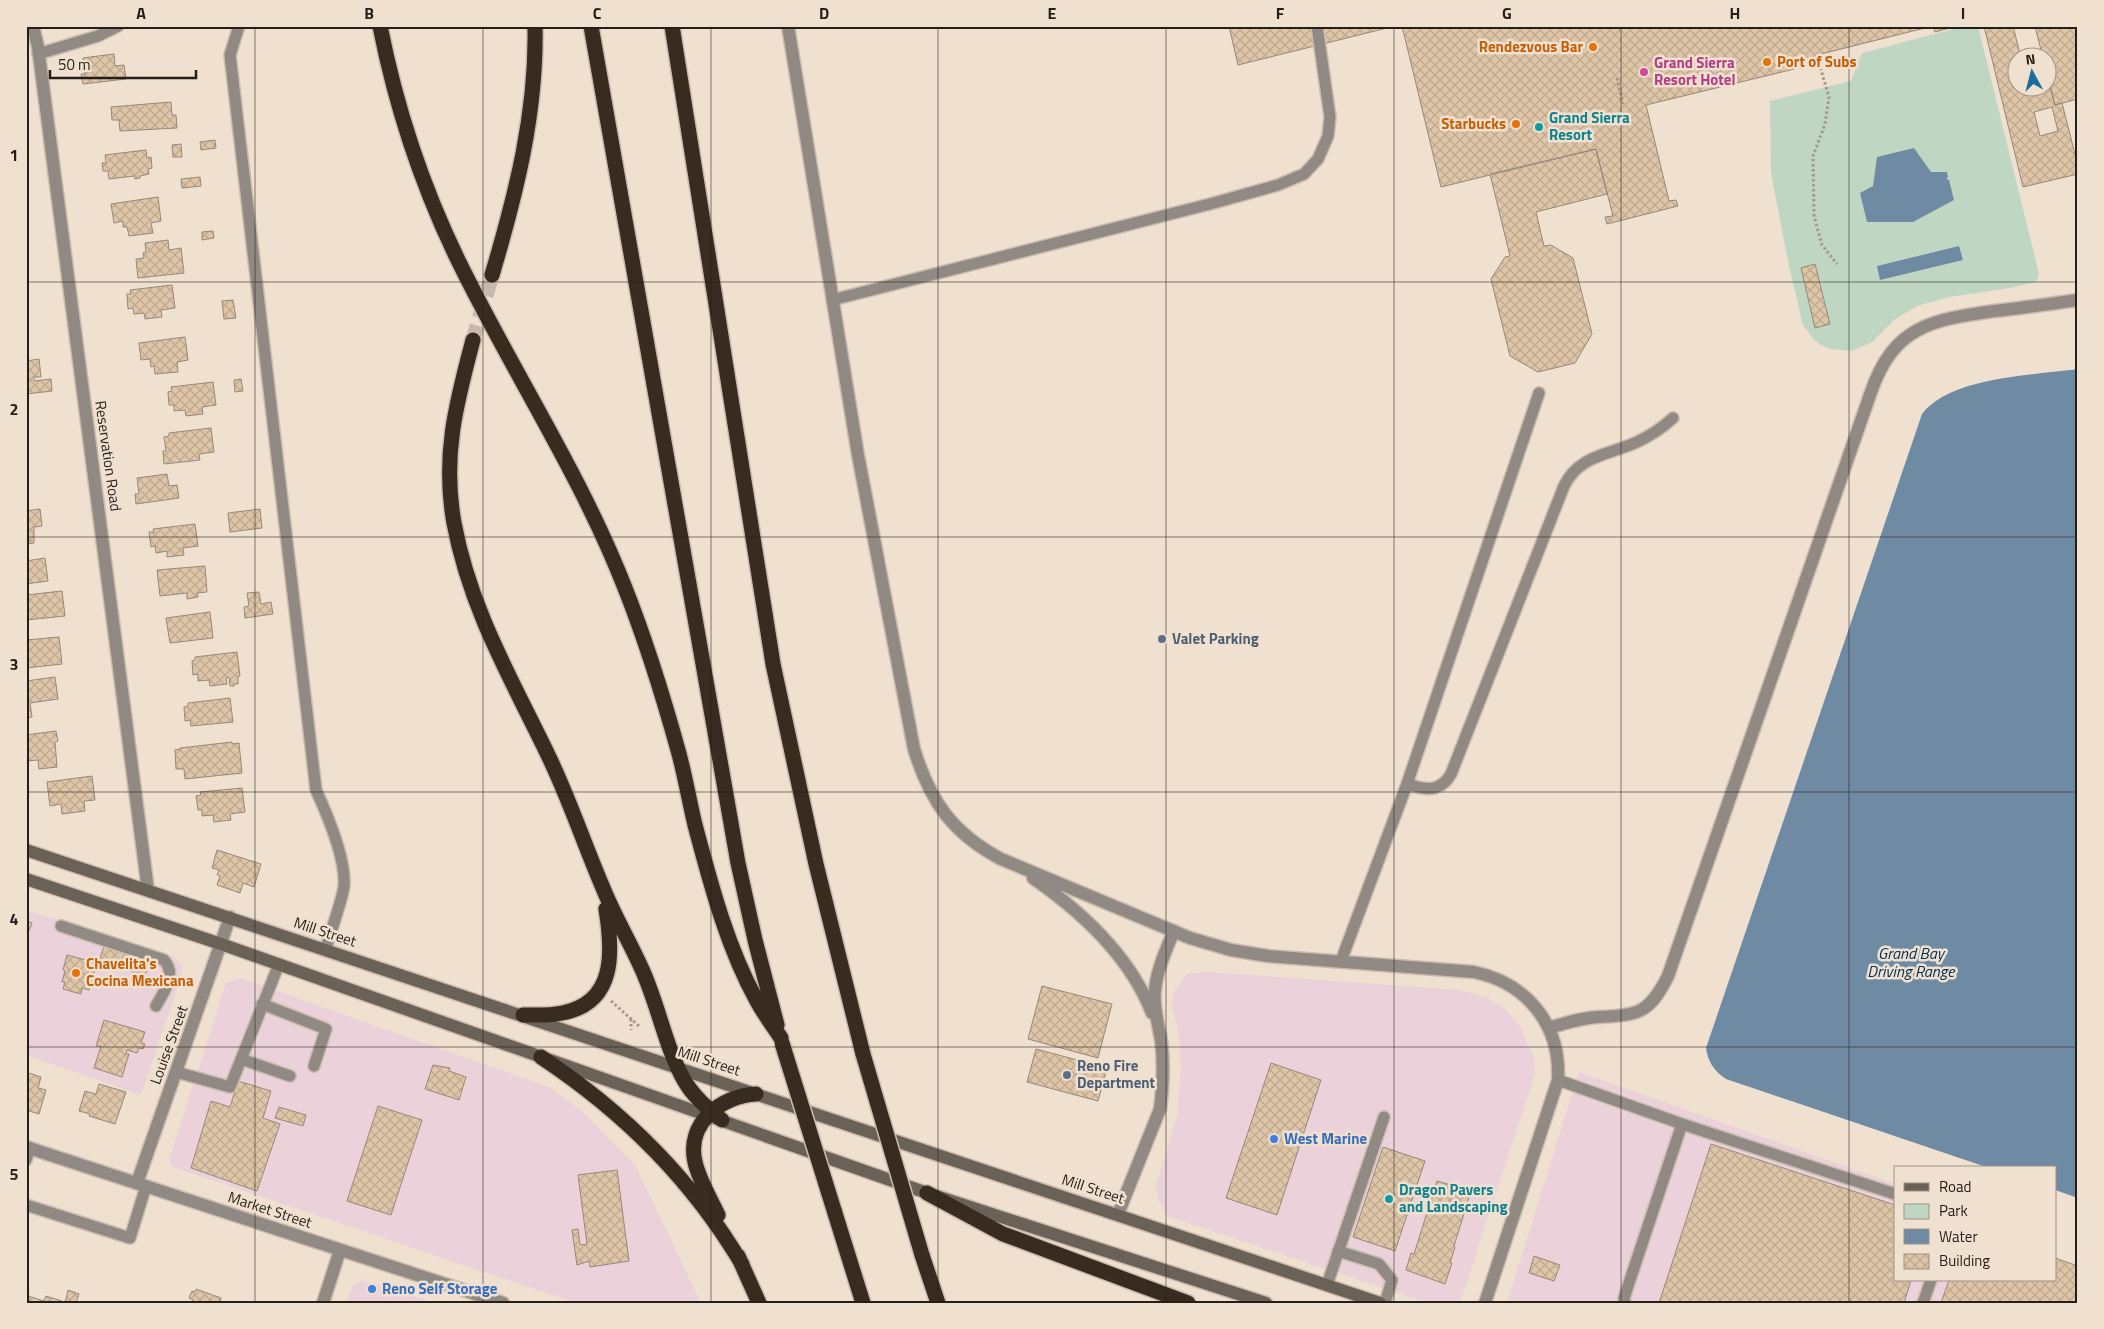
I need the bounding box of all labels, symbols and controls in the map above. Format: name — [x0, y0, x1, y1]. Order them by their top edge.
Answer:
text: A — [136, 1, 146, 25]
text: B — [364, 1, 374, 25]
text: C — [593, 1, 602, 25]
text: D — [819, 1, 829, 25]
text: E — [1048, 1, 1057, 25]
text: F — [1276, 1, 1285, 25]
text: G — [1502, 1, 1512, 25]
text: H — [1730, 1, 1740, 25]
text: I — [1961, 1, 1965, 25]
place label: Rendezvous Bar — [1479, 35, 1583, 58]
marker: Rendezvous Bar — [1587, 41, 1599, 53]
scale bar — [50, 48, 196, 80]
north arrow — [2006, 48, 2056, 98]
text: N — [2024, 48, 2036, 70]
place label: Port of Subs — [1777, 50, 1857, 73]
place label: Grand Sierra Resort Hotel — [1654, 51, 1735, 91]
text: 50 m — [58, 53, 91, 76]
marker: Port of Subs — [1761, 56, 1773, 68]
marker: Grand Sierra Resort Hotel — [1638, 66, 1650, 78]
place label: Grand Sierra Resort — [1549, 106, 1630, 146]
place label: Starbucks — [1441, 112, 1506, 135]
marker: Starbucks — [1510, 118, 1522, 130]
marker: Grand Sierra Resort — [1533, 121, 1545, 133]
text: 1 — [10, 143, 18, 167]
text: 2 — [10, 397, 18, 421]
street label: Reservation Road — [89, 399, 128, 513]
place label: Valet Parking — [1172, 627, 1259, 650]
marker: Valet Parking — [1156, 633, 1168, 645]
text: 3 — [10, 652, 18, 676]
text: 4 — [10, 907, 19, 931]
street label: Mill Street — [291, 911, 360, 953]
water label: Grand Bay Driving Range — [1867, 941, 1956, 983]
place label: Chavelita's Cocina Mexicana — [86, 952, 194, 992]
marker: Chavelita's Cocina Mexicana — [70, 967, 82, 979]
street label: Louise Street — [144, 1001, 194, 1088]
street label: Mill Street — [675, 1040, 744, 1082]
place label: Reno Fire Department — [1077, 1054, 1156, 1094]
marker: Reno Fire Department — [1061, 1069, 1073, 1081]
place label: West Marine — [1284, 1127, 1367, 1150]
marker: West Marine — [1268, 1133, 1280, 1145]
text: 5 — [10, 1162, 19, 1186]
legend — [1894, 1166, 2056, 1282]
street label: Mill Street — [1059, 1168, 1128, 1210]
text: Road — [1939, 1175, 1971, 1198]
place label: Dragon Pavers and Landscaping — [1399, 1178, 1508, 1218]
street label: Market Street — [225, 1185, 316, 1234]
marker: Dragon Pavers and Landscaping — [1383, 1193, 1395, 1205]
text: Park — [1939, 1199, 1968, 1222]
text: Water — [1939, 1225, 1978, 1248]
text: Building — [1939, 1249, 1990, 1272]
place label: Reno Self Storage — [382, 1277, 498, 1300]
marker: Reno Self Storage — [366, 1283, 378, 1295]

